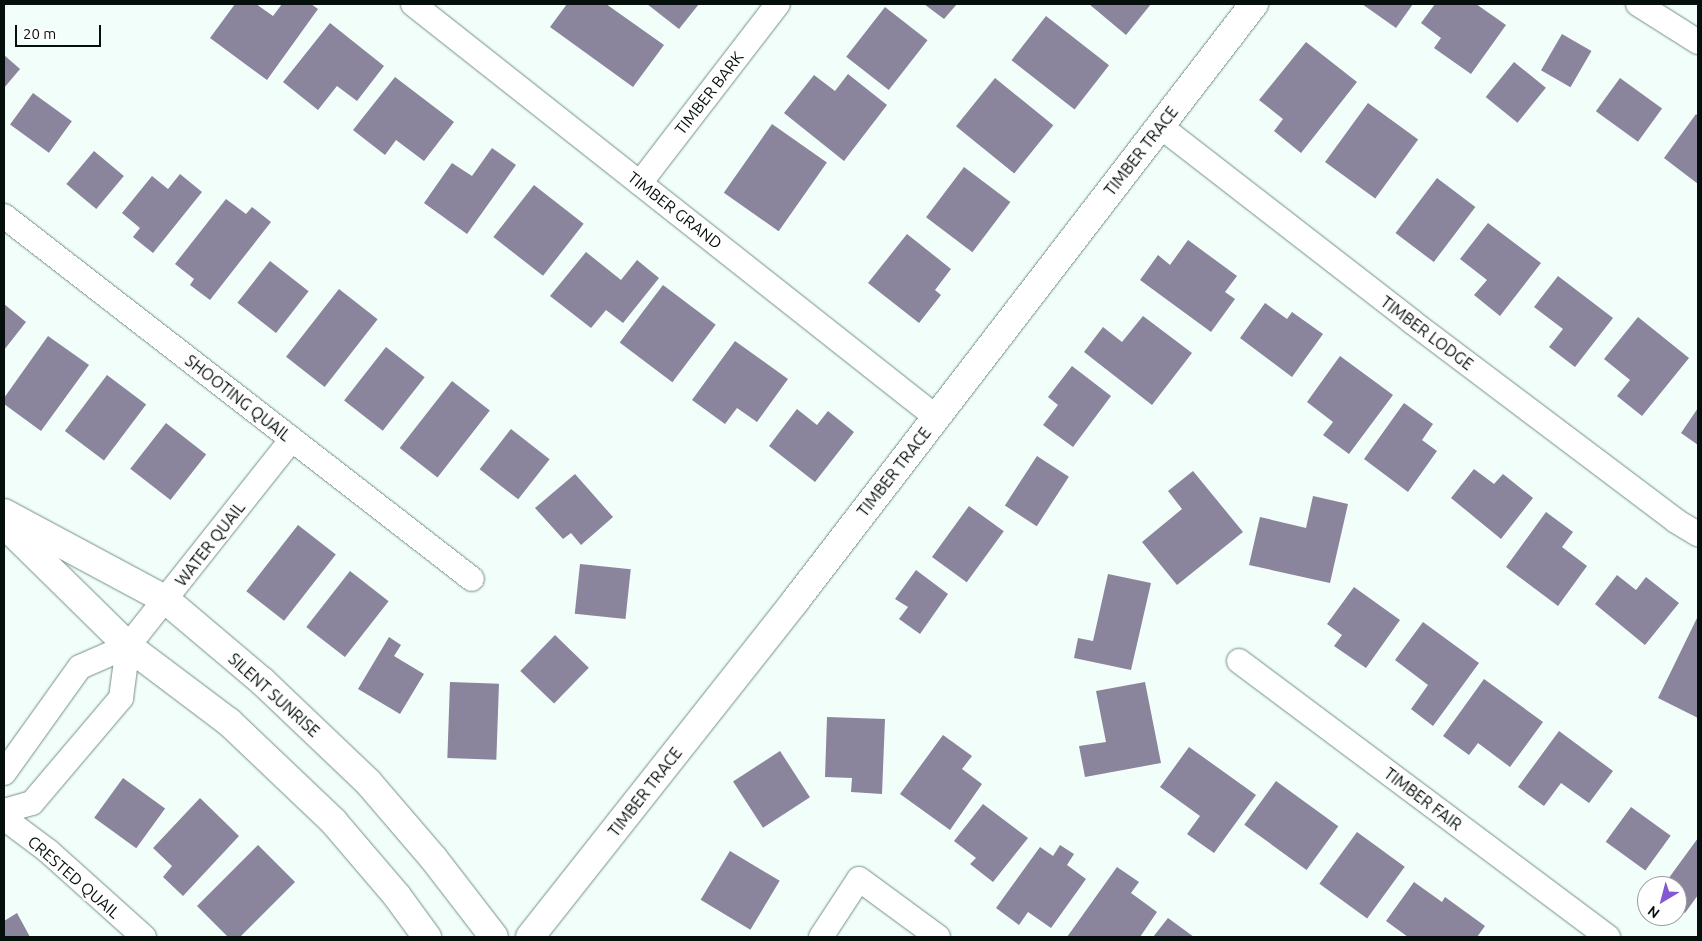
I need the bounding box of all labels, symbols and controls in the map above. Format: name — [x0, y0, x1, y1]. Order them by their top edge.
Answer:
scale bar — [18, 15, 104, 47]
text: 20 m — [23, 25, 56, 42]
street label: TIMBER BARK — [671, 48, 747, 138]
street label: TIMBER TRACE — [1100, 103, 1182, 199]
street label: TIMBER GRAND — [624, 167, 726, 253]
street label: TIMBER LODGE — [1377, 292, 1477, 374]
street label: SHOOTING QUAIL — [181, 351, 295, 445]
street label: TIMBER TRACE — [853, 424, 935, 520]
street label: WATER QUAIL — [171, 498, 249, 590]
street label: SILENT SUNRISE — [225, 649, 323, 741]
street label: TIMBER TRACE — [604, 744, 686, 840]
street label: TIMBER FAIR — [1380, 764, 1466, 834]
street label: CRESTED QUAIL — [24, 832, 124, 922]
north arrow — [1637, 876, 1687, 926]
text: N — [1645, 903, 1663, 922]

